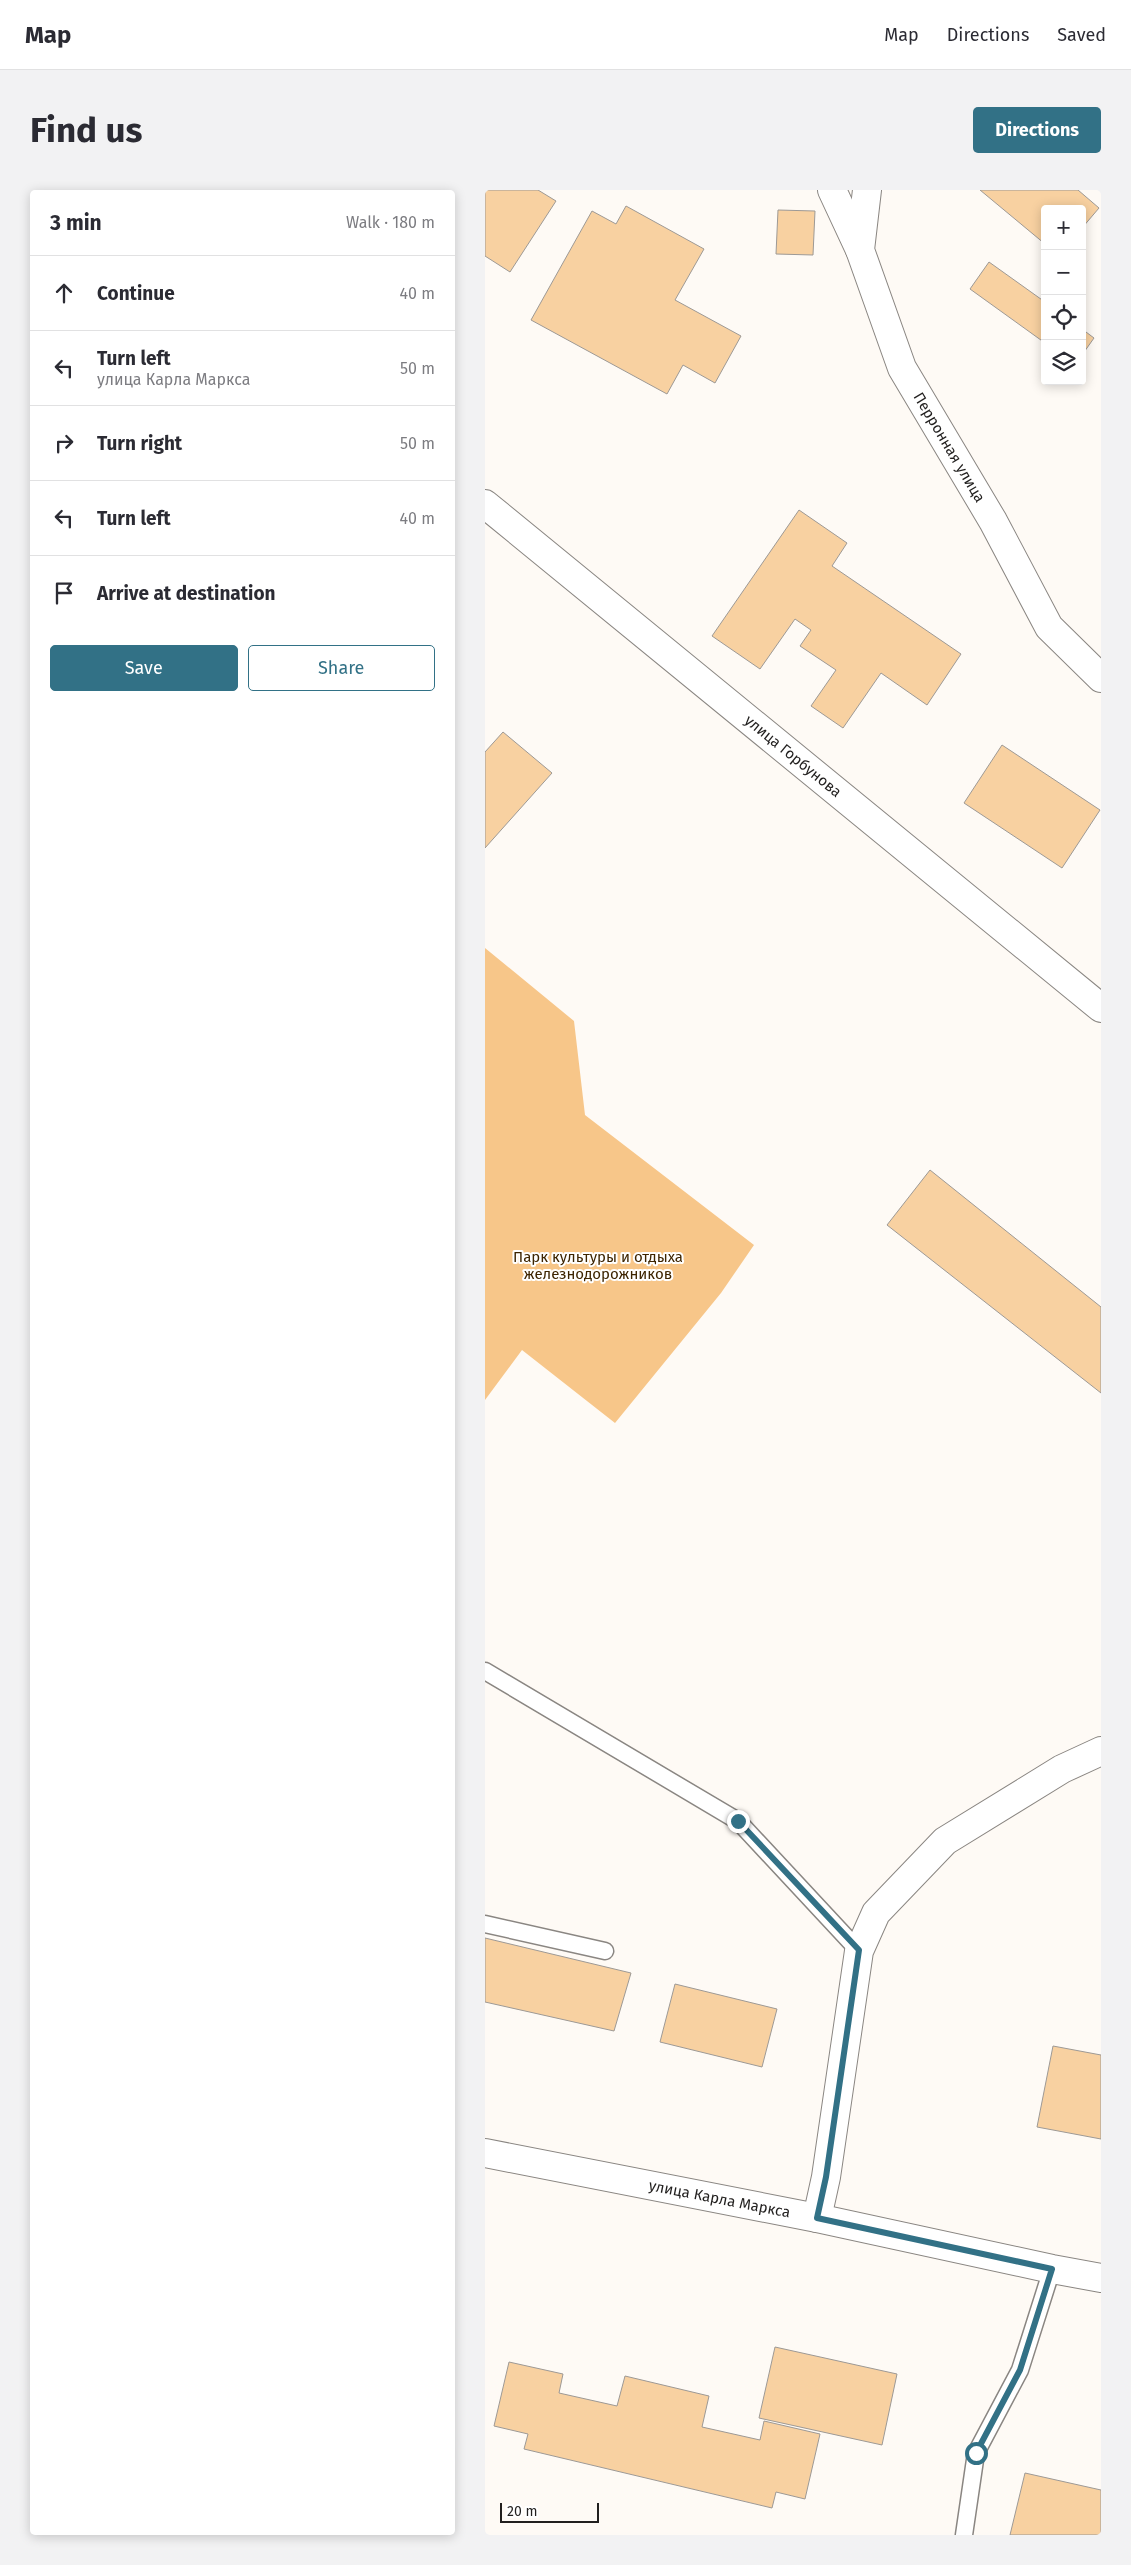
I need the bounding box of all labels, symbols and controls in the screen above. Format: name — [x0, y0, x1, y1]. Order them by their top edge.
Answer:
text: Map — [25, 21, 71, 49]
text: Map — [884, 24, 919, 46]
text: Directions — [947, 24, 1029, 46]
text: Saved — [1057, 24, 1106, 46]
button: Directions — [973, 107, 1101, 153]
text: Find us — [30, 109, 142, 151]
map controls — [1041, 205, 1086, 385]
button: + — [1041, 205, 1086, 250]
text: 3 min — [50, 210, 102, 236]
text: Walk · 180 m — [346, 213, 435, 232]
button: − — [1041, 250, 1086, 295]
icon: ahead — [50, 279, 78, 307]
text: Continue — [97, 282, 175, 305]
text: 40 m — [400, 284, 435, 303]
button: locate — [1041, 295, 1086, 340]
button: layers — [1041, 340, 1086, 385]
text: Turn left — [97, 347, 171, 370]
icon: left — [50, 354, 78, 382]
text: 50 m — [400, 359, 435, 378]
text: улица Карла Маркса — [97, 370, 250, 389]
street label: Перронная улица — [910, 389, 989, 506]
icon: right — [50, 429, 78, 457]
text: Turn right — [97, 432, 182, 455]
text: 50 m — [400, 434, 435, 453]
icon: left — [50, 504, 78, 532]
text: Turn left — [97, 507, 171, 530]
text: 40 m — [400, 509, 435, 528]
icon: arrive — [50, 579, 78, 607]
text: Arrive at destination — [97, 582, 276, 605]
button: Save — [50, 645, 238, 691]
button: Share — [248, 645, 435, 691]
street label: улица Горбунова — [741, 711, 845, 801]
park label: Парк культуры и отдыха железнодорожников — [513, 1248, 683, 1283]
route end — [727, 1810, 750, 1833]
street label: улица Карла Маркса — [647, 2176, 792, 2222]
route start — [965, 2442, 988, 2465]
scale bar — [500, 2500, 599, 2523]
text: 20 m — [507, 2503, 537, 2520]

